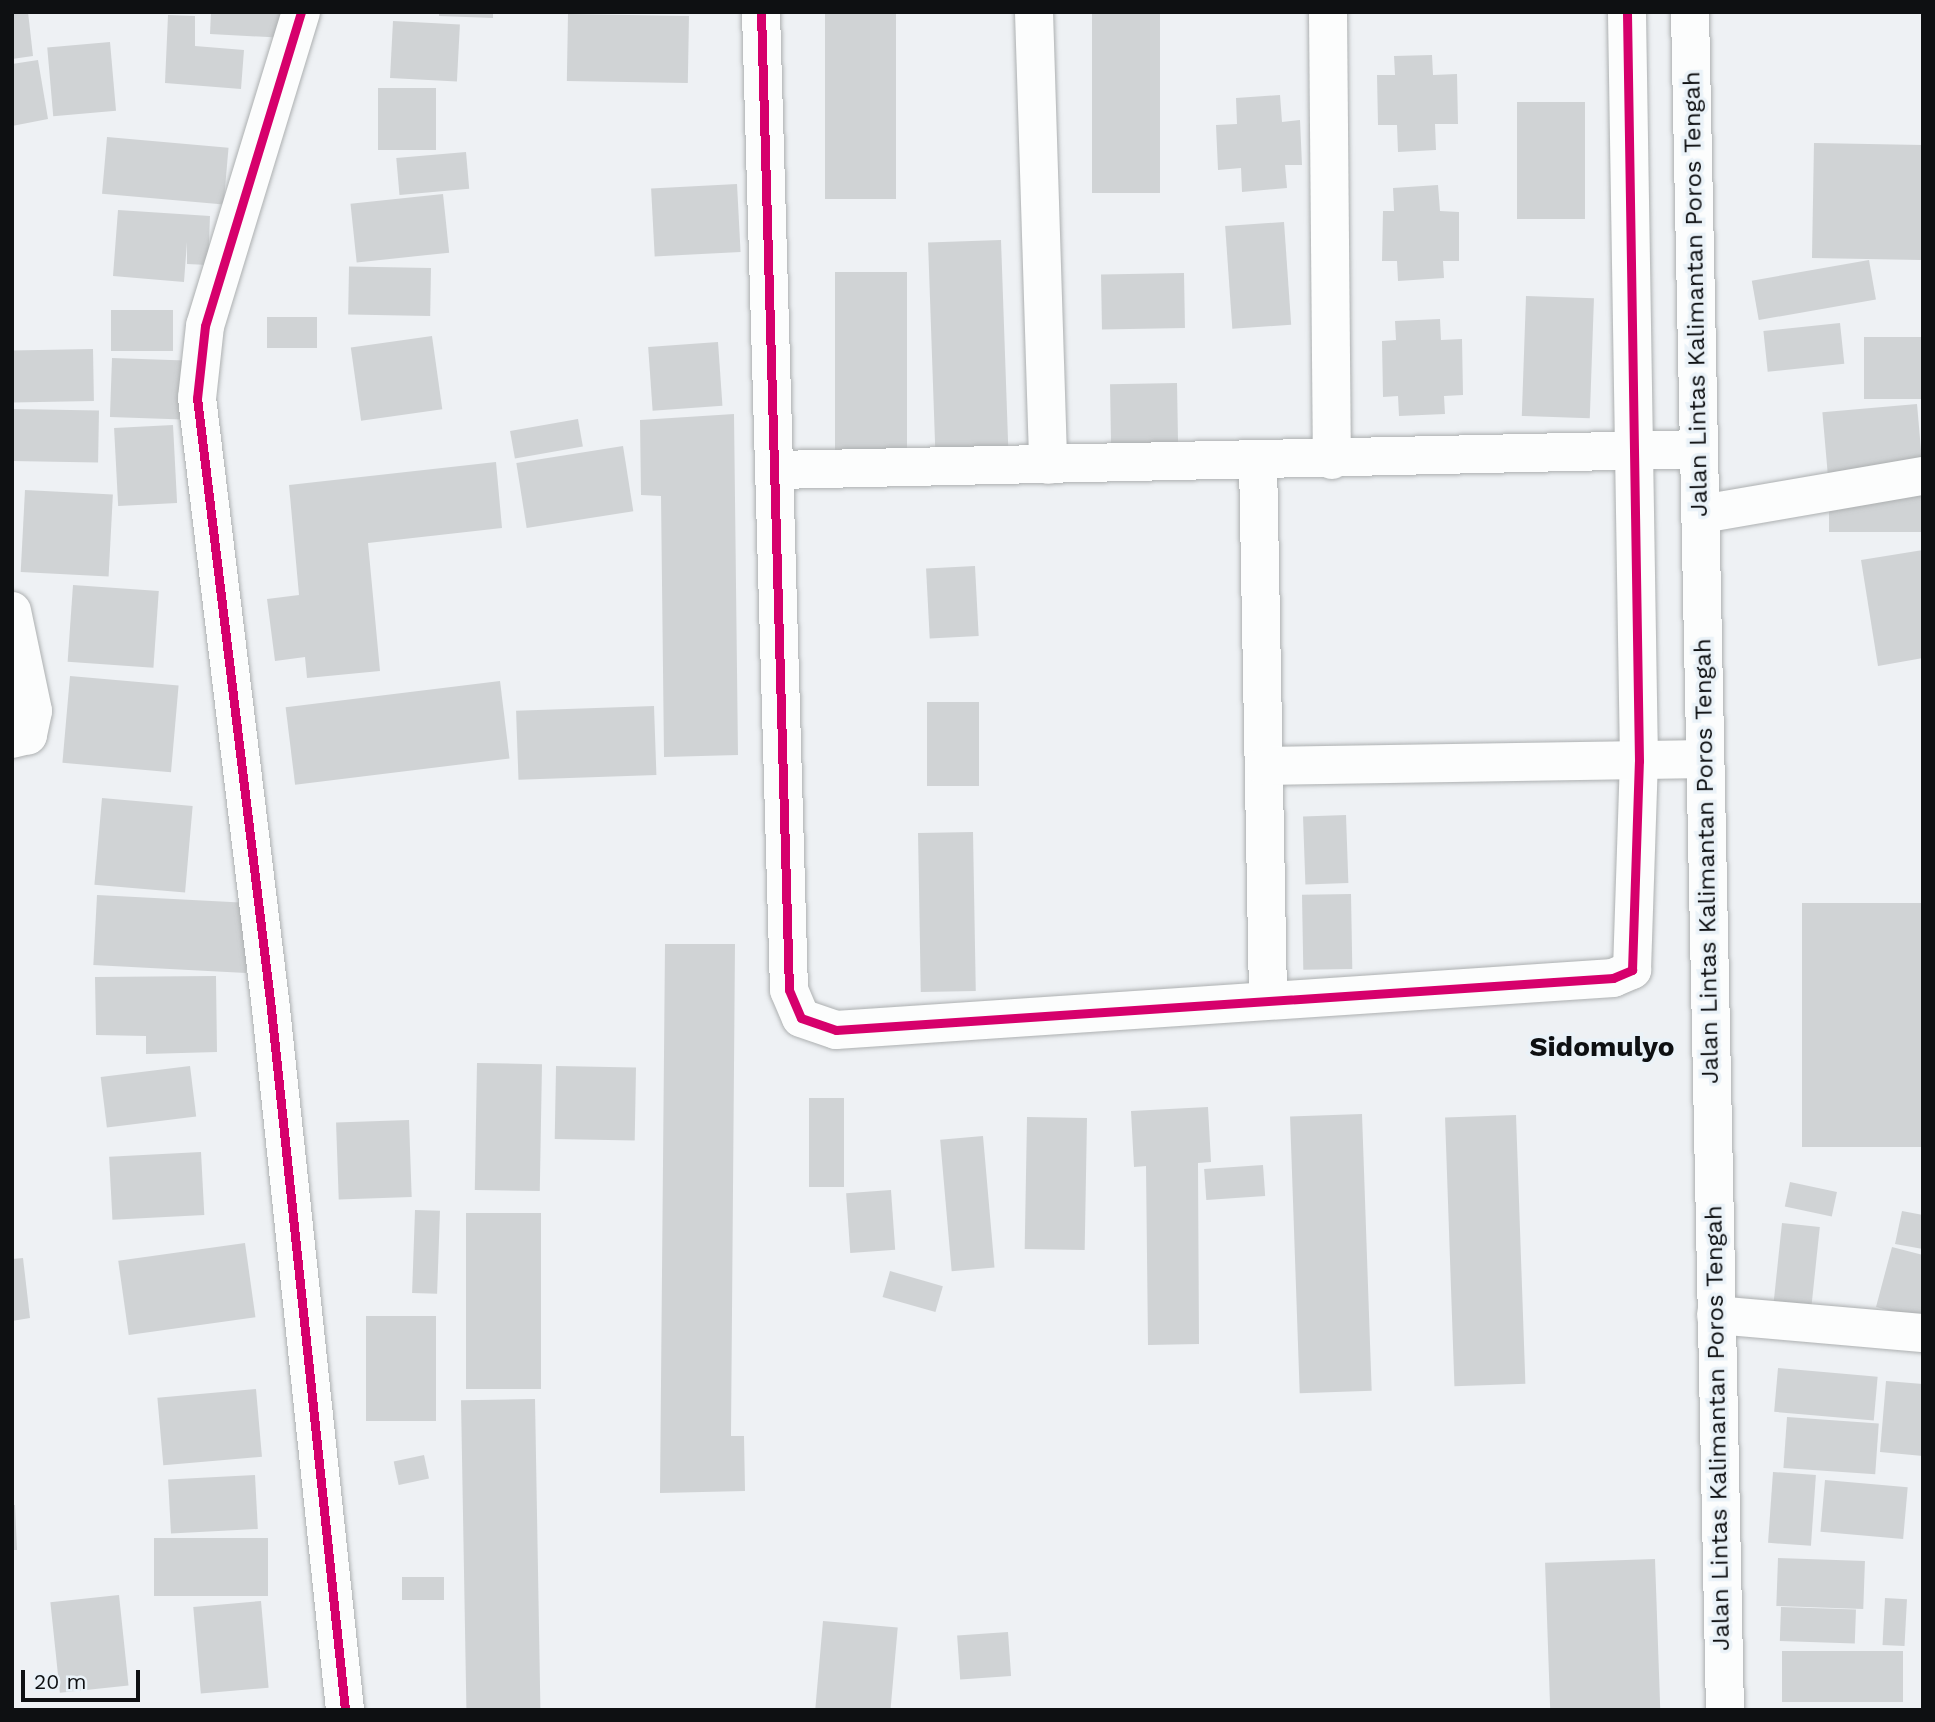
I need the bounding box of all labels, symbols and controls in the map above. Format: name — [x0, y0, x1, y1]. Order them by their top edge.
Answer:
street label: Jalan Lintas Kalimantan Poros Tengah — [1678, 71, 1714, 517]
street label: Jalan Lintas Kalimantan Poros Tengah — [1689, 638, 1725, 1084]
district label: Sidomulyo — [1529, 1030, 1675, 1064]
street label: Jalan Lintas Kalimantan Poros Tengah — [1700, 1205, 1736, 1651]
scale bar — [24, 1656, 144, 1700]
text: 20 m — [34, 1669, 86, 1694]

